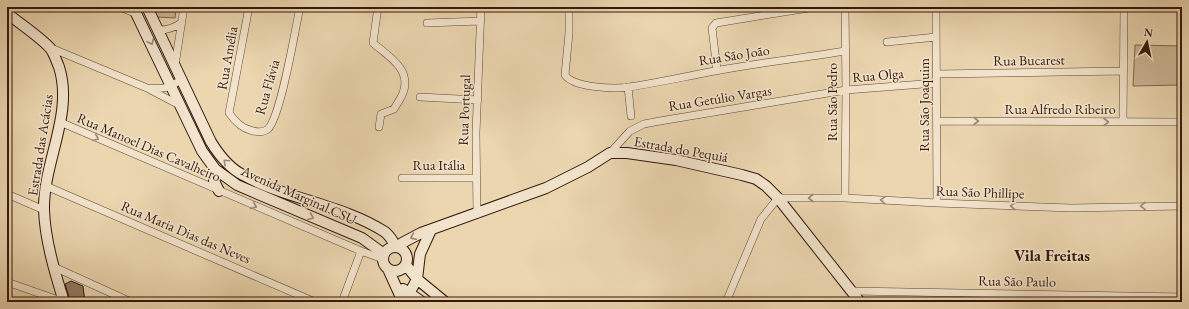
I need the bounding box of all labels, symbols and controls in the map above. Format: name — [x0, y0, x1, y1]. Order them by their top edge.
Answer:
north arrow — [1127, 22, 1167, 62]
street label: Rua Amélia — [213, 24, 242, 91]
text: N — [1143, 25, 1154, 40]
one-way arrow — [146, 38, 154, 45]
street label: Rua São João — [697, 41, 771, 69]
street label: Rua Bucarest — [993, 50, 1065, 70]
street label: Rua Flávia — [251, 57, 284, 117]
street label: Rua São Joaquim — [915, 58, 933, 152]
street label: Rua São Pedro — [823, 63, 841, 141]
street label: Rua Olga — [852, 64, 905, 86]
street label: Rua Portugal — [454, 73, 474, 146]
street label: Rua Getúlio Vargas — [667, 81, 773, 115]
street label: Estrada das Acácias — [23, 92, 57, 197]
street label: Rua Alfredo Ribeiro — [1004, 100, 1116, 118]
street label: Rua Manoel Dias Cavalheiro — [74, 109, 224, 185]
one-way arrow — [973, 117, 979, 125]
one-way arrow — [1103, 118, 1109, 126]
street label: Estrada do Pequiá — [632, 132, 730, 166]
one-way arrow — [91, 133, 99, 141]
street label: Rua Itália — [413, 156, 466, 174]
one-way arrow — [223, 159, 231, 167]
street label: Avenida Marginal CSU — [238, 161, 360, 229]
street label: Rua São Phillipe — [935, 181, 1025, 203]
one-way arrow — [808, 194, 814, 202]
street label: Rua Maria Dias das Neves — [118, 196, 254, 268]
one-way arrow — [880, 196, 886, 204]
one-way arrow — [249, 201, 257, 209]
one-way arrow — [1010, 202, 1016, 210]
one-way arrow — [1140, 202, 1146, 211]
one-way arrow — [308, 212, 315, 220]
one-way arrow — [410, 232, 418, 240]
district label: Vila Freitas — [1014, 245, 1090, 266]
street label: Rua São Paulo — [978, 271, 1056, 291]

